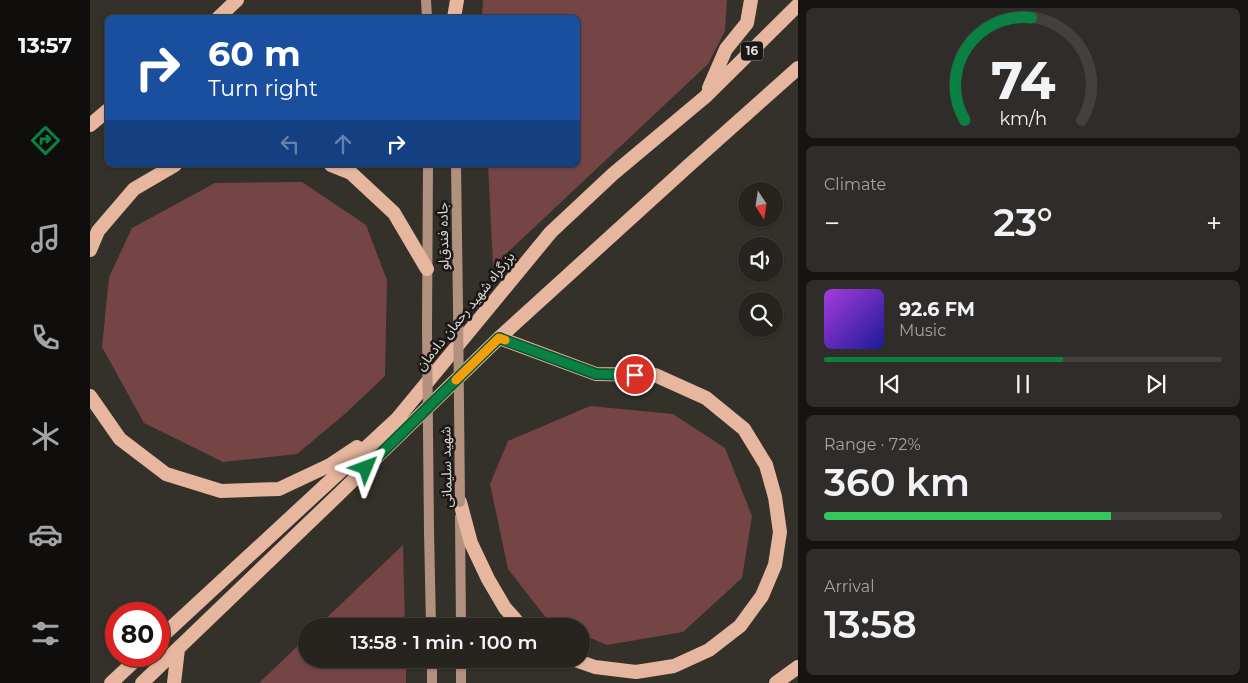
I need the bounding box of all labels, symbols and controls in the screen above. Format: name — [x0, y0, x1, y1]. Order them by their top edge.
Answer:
text: 13:57 — [18, 32, 72, 59]
text: 60 m — [208, 32, 301, 75]
icon: right — [125, 35, 190, 100]
road number: 16 — [741, 41, 763, 60]
text: 74 — [991, 49, 1056, 112]
text: Turn right — [208, 75, 318, 102]
text: km/h — [999, 108, 1047, 129]
icon: directions — [28, 123, 63, 158]
icon: left — [276, 130, 304, 158]
icon: ahead — [329, 130, 357, 158]
icon: right — [382, 130, 410, 158]
text: Climate — [824, 175, 886, 194]
north arrow — [738, 182, 782, 228]
map controls — [738, 182, 783, 337]
text: 23° — [993, 199, 1053, 246]
street label: جاده فندق‌لو — [433, 202, 453, 270]
text: − — [824, 206, 840, 240]
text: + — [1206, 206, 1222, 240]
icon: music — [28, 221, 63, 256]
button: sound — [738, 237, 783, 282]
street label: بزرگراه شهید رحمان دادمان — [411, 248, 519, 374]
button: search — [738, 292, 783, 337]
text: 92.6 FM — [899, 298, 975, 321]
icon: phone — [28, 320, 63, 355]
text: Music — [899, 321, 946, 340]
pin — [614, 354, 656, 396]
icon: arrive — [621, 361, 649, 389]
icon: previous — [876, 370, 904, 398]
icon: pause — [1009, 370, 1037, 398]
icon: next — [1142, 370, 1170, 398]
icon: climate — [28, 419, 63, 454]
street label: شهید سلیمانی — [436, 426, 456, 508]
text: Range · 72% — [824, 435, 921, 454]
position arrow — [339, 441, 391, 493]
text: 360 km — [824, 459, 970, 506]
icon: car — [28, 517, 63, 552]
text: Arrival — [824, 577, 874, 596]
text: 13:58 — [824, 601, 917, 648]
speed limit sign: 80 — [105, 602, 170, 667]
icon: filters — [28, 616, 63, 651]
text: 13:58 · 1 min · 100 m — [350, 631, 538, 654]

